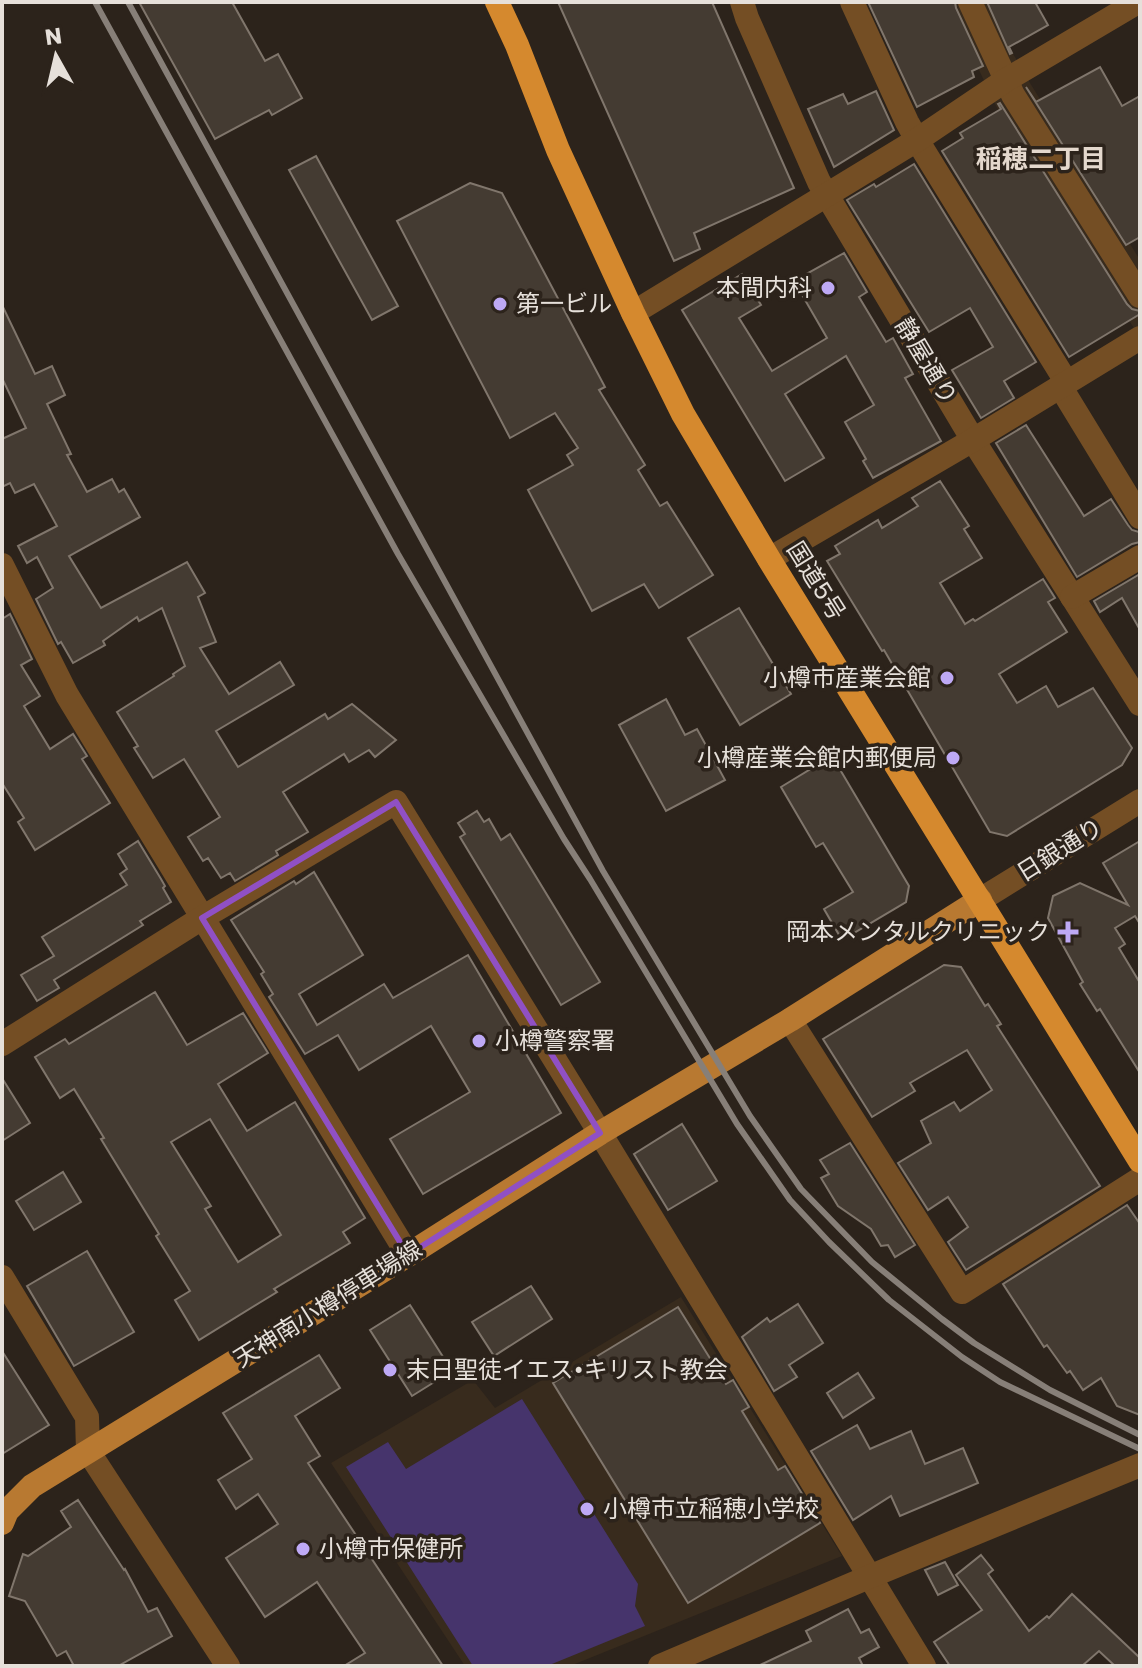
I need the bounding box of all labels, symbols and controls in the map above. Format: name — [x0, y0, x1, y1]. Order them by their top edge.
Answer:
north arrow — [16, 16, 96, 96]
text: N — [43, 20, 64, 53]
district label: 稲穂二丁目 — [976, 141, 1106, 177]
place label: 本間内科 — [716, 271, 812, 304]
marker: 本間内科 — [819, 279, 837, 297]
place label: 第一ビル — [516, 287, 612, 320]
marker: 第一ビル — [491, 295, 509, 313]
street label: 静屋通り — [888, 311, 965, 410]
street label: 国道5号 — [779, 535, 853, 626]
place label: 小樽市産業会館 — [763, 661, 931, 694]
marker: 小樽市産業会館 — [938, 669, 956, 687]
place label: 小樽産業会館内郵便局 — [697, 741, 937, 774]
marker: 小樽産業会館内郵便局 — [944, 749, 962, 767]
street label: 日銀通り — [1010, 810, 1109, 889]
place label: 岡本メンタルクリニック — [786, 915, 1050, 948]
marker: 岡本メンタルクリニック — [1057, 921, 1079, 943]
place label: 小樽警察署 — [495, 1024, 615, 1057]
marker: 小樽警察署 — [470, 1032, 488, 1050]
street label: 天神南小樽停車場線 — [227, 1232, 428, 1375]
place label: 末日聖徒イエス•キリスト教会 — [406, 1353, 728, 1386]
marker: 末日聖徒イエス•キリスト教会 — [381, 1361, 399, 1379]
place label: 小樽市立稲穂小学校 — [603, 1492, 819, 1525]
marker: 小樽市立稲穂小学校 — [578, 1500, 596, 1518]
place label: 小樽市保健所 — [319, 1532, 463, 1565]
marker: 小樽市保健所 — [294, 1540, 312, 1558]

